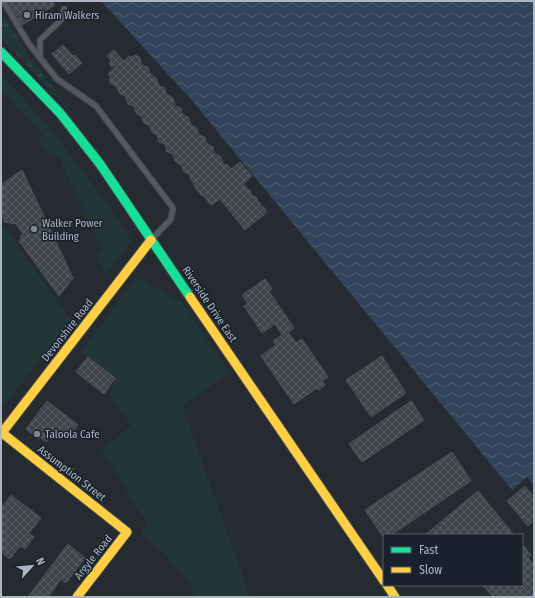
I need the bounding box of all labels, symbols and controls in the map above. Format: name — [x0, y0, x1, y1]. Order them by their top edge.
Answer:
place label: Hiram Walkers — [35, 9, 100, 22]
marker: Hiram Walkers — [22, 10, 32, 20]
place label: Walker Power Building — [42, 217, 103, 243]
marker: Walker Power Building — [29, 224, 39, 234]
street label: Riverside Drive East — [179, 264, 240, 345]
street label: Devonshire Road — [39, 296, 96, 364]
place label: Taloola Cafe — [45, 428, 100, 441]
marker: Taloola Cafe — [32, 429, 42, 439]
street label: Assumption Street — [35, 443, 109, 504]
street label: Argyle Road — [72, 532, 115, 582]
legend — [383, 534, 523, 586]
text: Fast — [419, 543, 438, 557]
north arrow — [12, 546, 52, 586]
text: N — [33, 556, 48, 568]
text: Slow — [419, 563, 442, 577]

